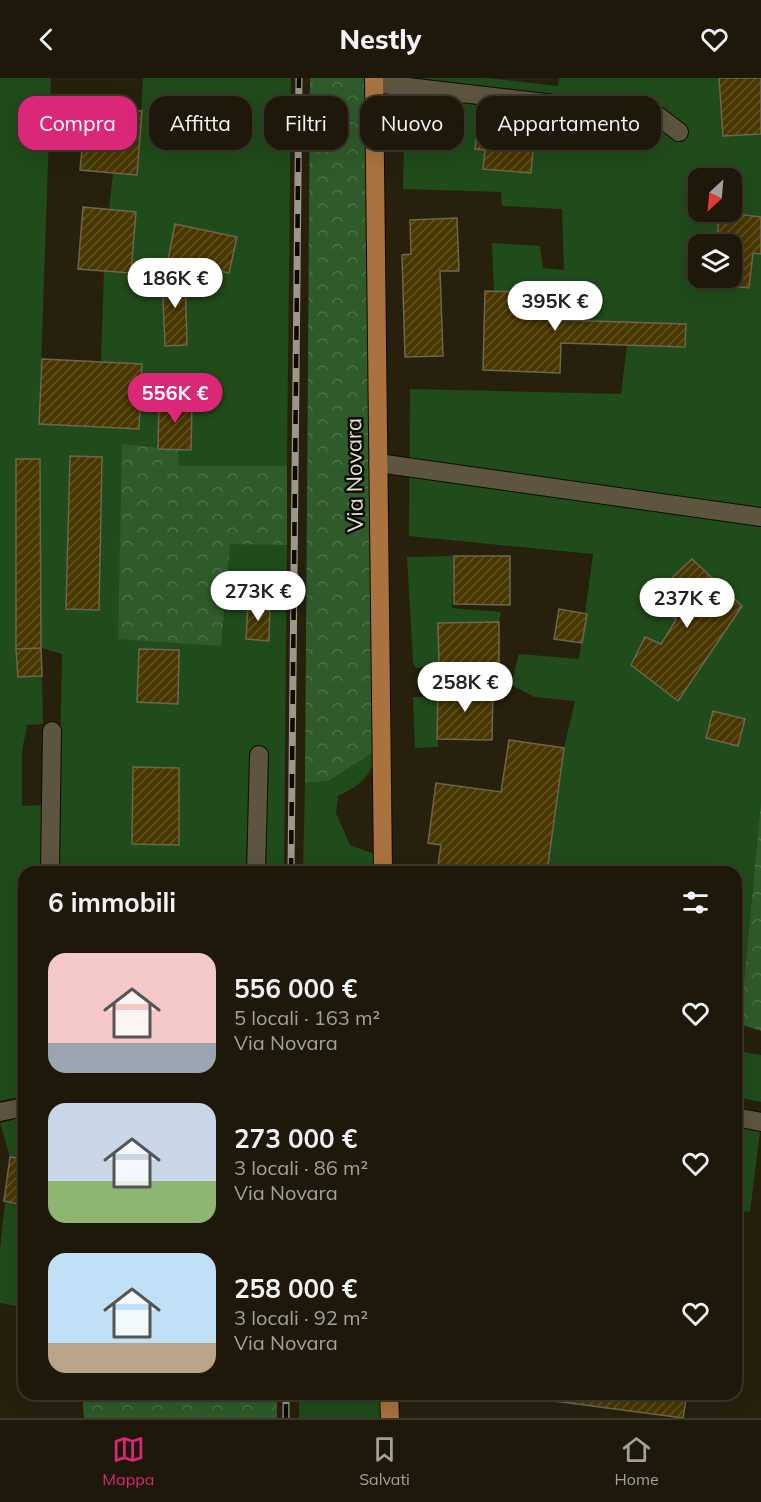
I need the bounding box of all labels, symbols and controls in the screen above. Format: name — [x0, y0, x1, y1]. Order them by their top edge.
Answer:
text: Nestly — [340, 22, 421, 56]
icon: back — [30, 23, 63, 56]
icon: heart — [698, 23, 731, 56]
chip: Compra — [18, 96, 137, 150]
chip: Affitta — [149, 96, 252, 150]
chip: Filtri — [264, 96, 348, 150]
chip: Nuovo — [360, 96, 464, 150]
chip: Appartamento — [476, 96, 661, 150]
north arrow — [688, 168, 742, 222]
map controls — [688, 168, 742, 288]
button: layers — [688, 234, 742, 288]
pin: 186K € — [126, 258, 224, 309]
text: 186K € — [142, 265, 208, 290]
pin: 395K € — [506, 281, 604, 332]
text: 395K € — [522, 288, 588, 313]
pin: 556K € — [126, 373, 224, 424]
text: 556K € — [142, 380, 208, 405]
street label: Via Novara — [339, 418, 369, 532]
pin: 273K € — [209, 571, 307, 622]
text: 273K € — [225, 578, 291, 603]
pin: 237K € — [638, 578, 736, 629]
text: 237K € — [654, 585, 720, 610]
pin: 258K € — [416, 662, 514, 713]
text: 258K € — [432, 669, 498, 694]
text: 6 immobili — [48, 886, 176, 919]
icon: filters — [679, 886, 712, 919]
text: 556 000 € — [234, 972, 357, 1005]
icon: home — [96, 977, 168, 1049]
icon: heart — [679, 997, 712, 1030]
text: 5 locali · 163 m² — [234, 1005, 380, 1030]
text: Via Novara — [234, 1030, 338, 1055]
text: 273 000 € — [234, 1122, 357, 1155]
icon: home — [96, 1127, 168, 1199]
icon: heart — [679, 1147, 712, 1180]
text: 3 locali · 86 m² — [234, 1155, 368, 1180]
text: Via Novara — [234, 1180, 338, 1205]
text: 258 000 € — [234, 1272, 357, 1305]
icon: home — [96, 1277, 168, 1349]
icon: heart — [679, 1297, 712, 1330]
text: 3 locali · 92 m² — [234, 1305, 368, 1330]
text: Via Novara — [234, 1330, 338, 1355]
tab: Mappa — [102, 1433, 154, 1489]
tab: Salvati — [359, 1433, 410, 1489]
tab: Home — [615, 1433, 659, 1489]

